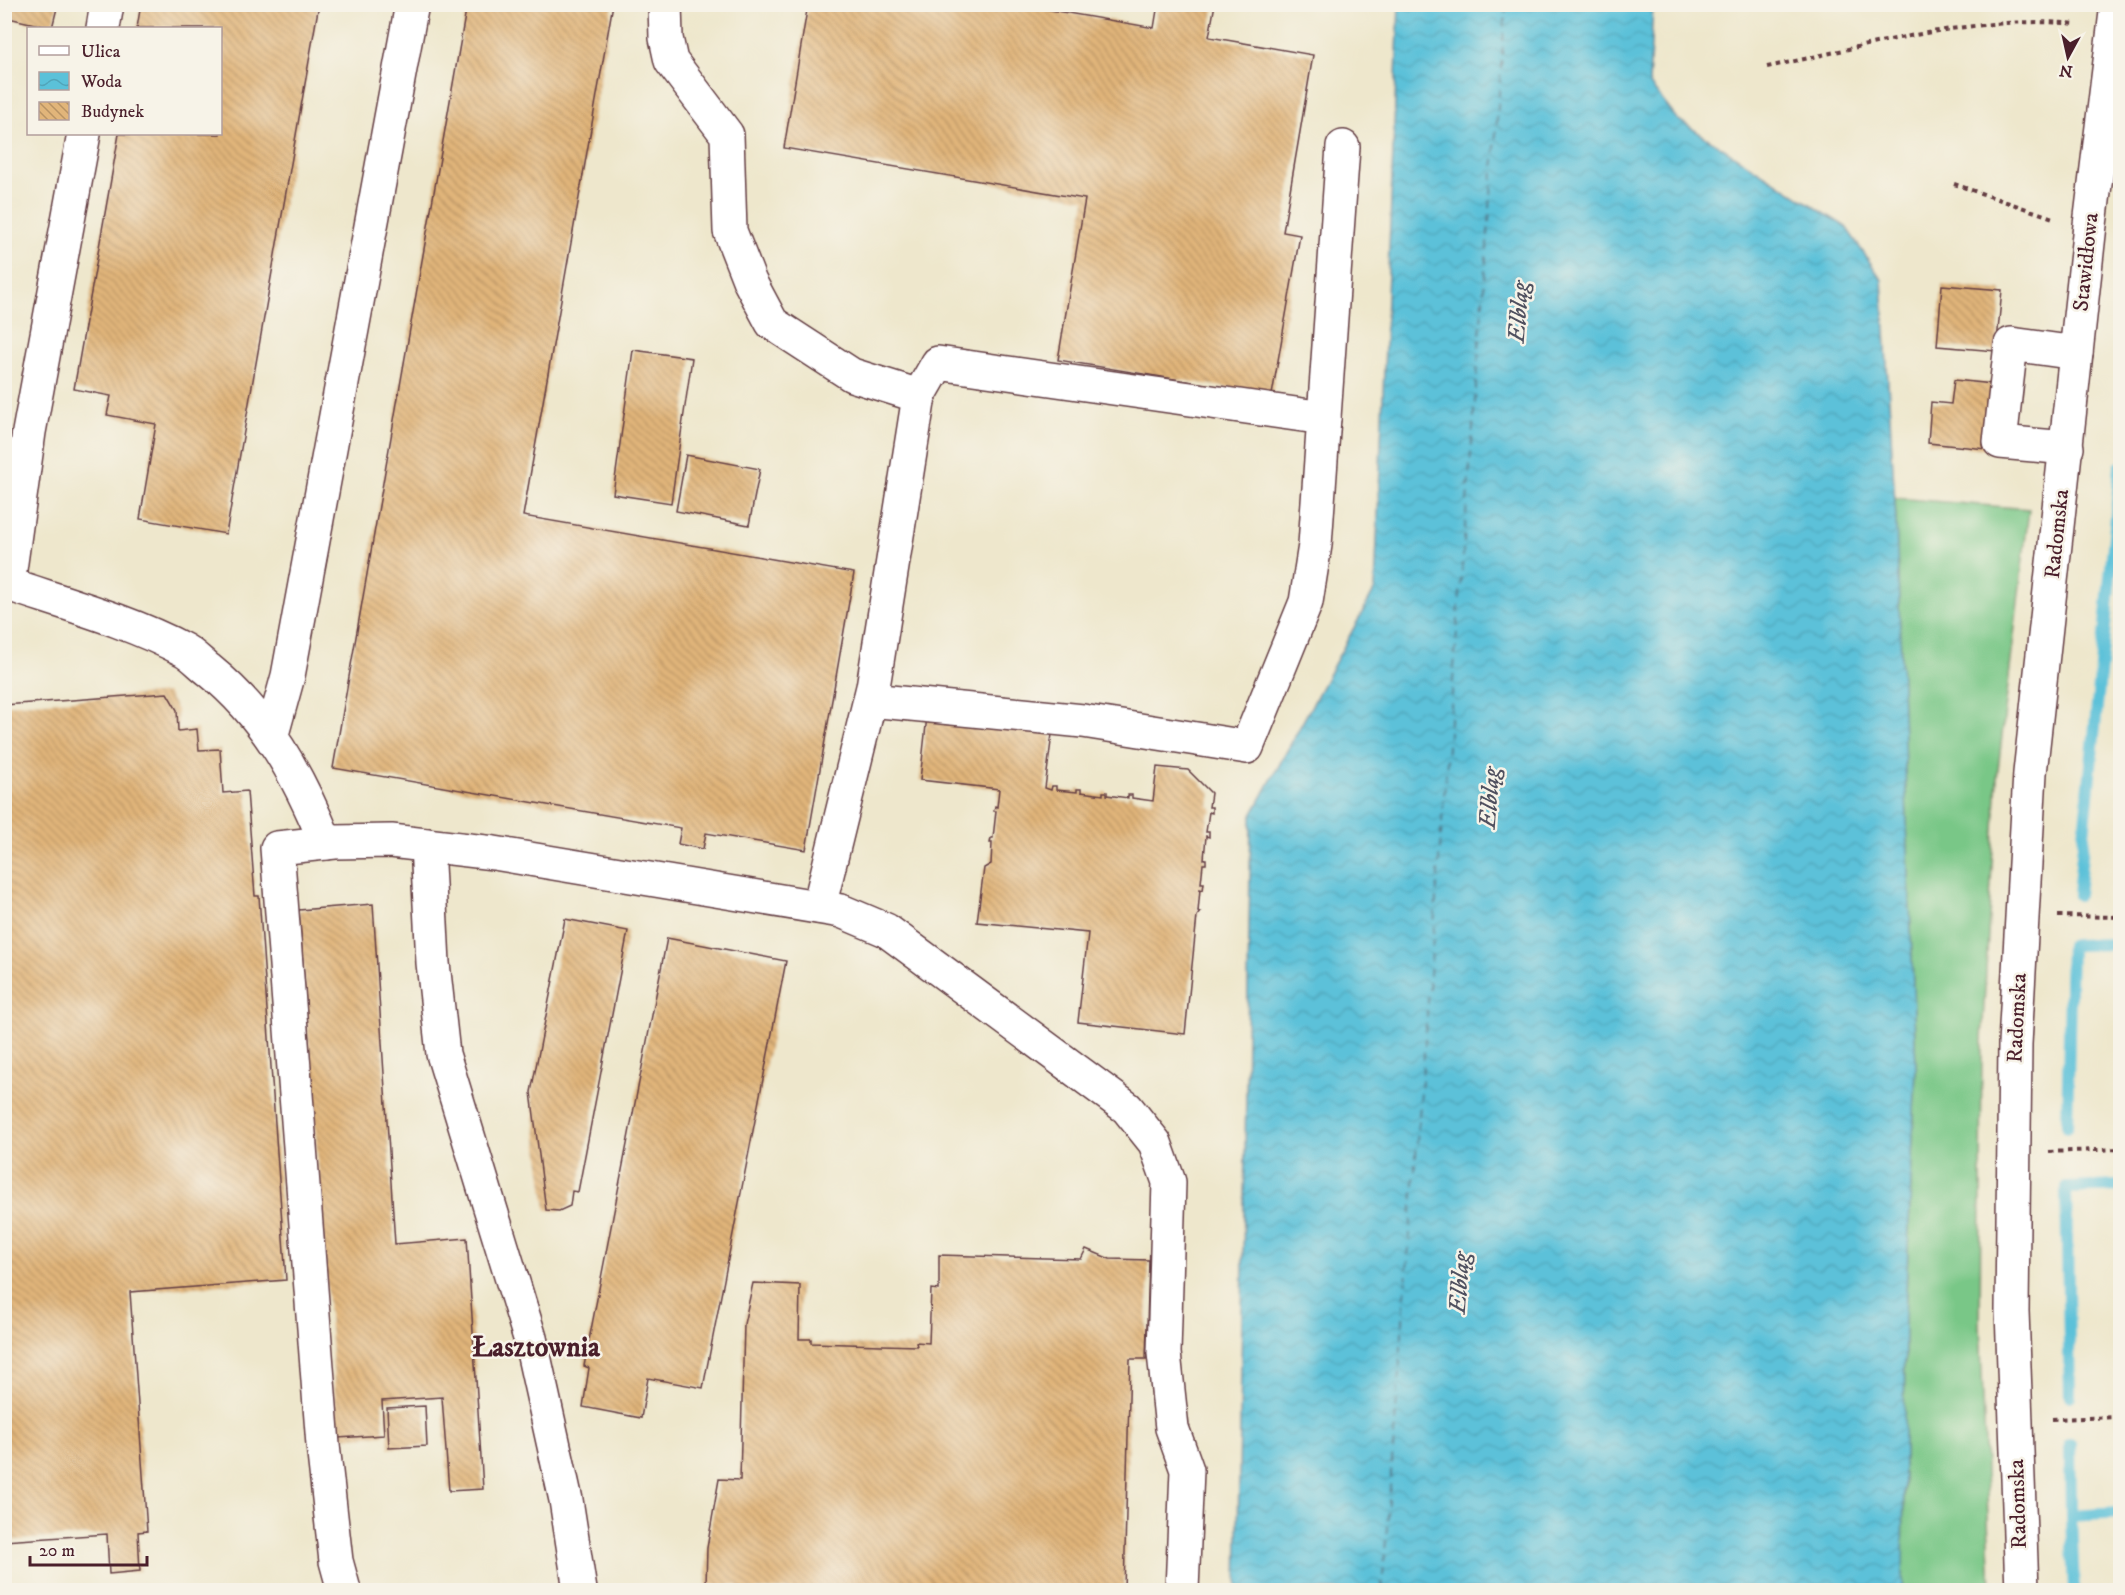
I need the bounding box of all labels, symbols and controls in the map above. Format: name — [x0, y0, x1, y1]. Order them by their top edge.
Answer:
legend — [27, 27, 222, 135]
north arrow — [2038, 27, 2098, 87]
text: Ulica — [81, 41, 121, 63]
text: N — [2058, 60, 2074, 82]
text: Woda — [80, 71, 122, 93]
text: Budynek — [81, 101, 144, 123]
street label: Stawidłowa — [2067, 211, 2105, 313]
water label: Elbląg — [1502, 278, 1536, 345]
street label: Radomska — [2039, 487, 2075, 580]
water label: Elbląg — [1473, 764, 1507, 831]
street label: Radomska — [2001, 972, 2033, 1064]
water label: Elbląg — [1443, 1249, 1477, 1316]
district label: Łasztownia — [472, 1330, 601, 1365]
street label: Radomska — [2003, 1458, 2033, 1549]
scale bar — [30, 1529, 147, 1567]
text: 20 m — [39, 1540, 75, 1562]

